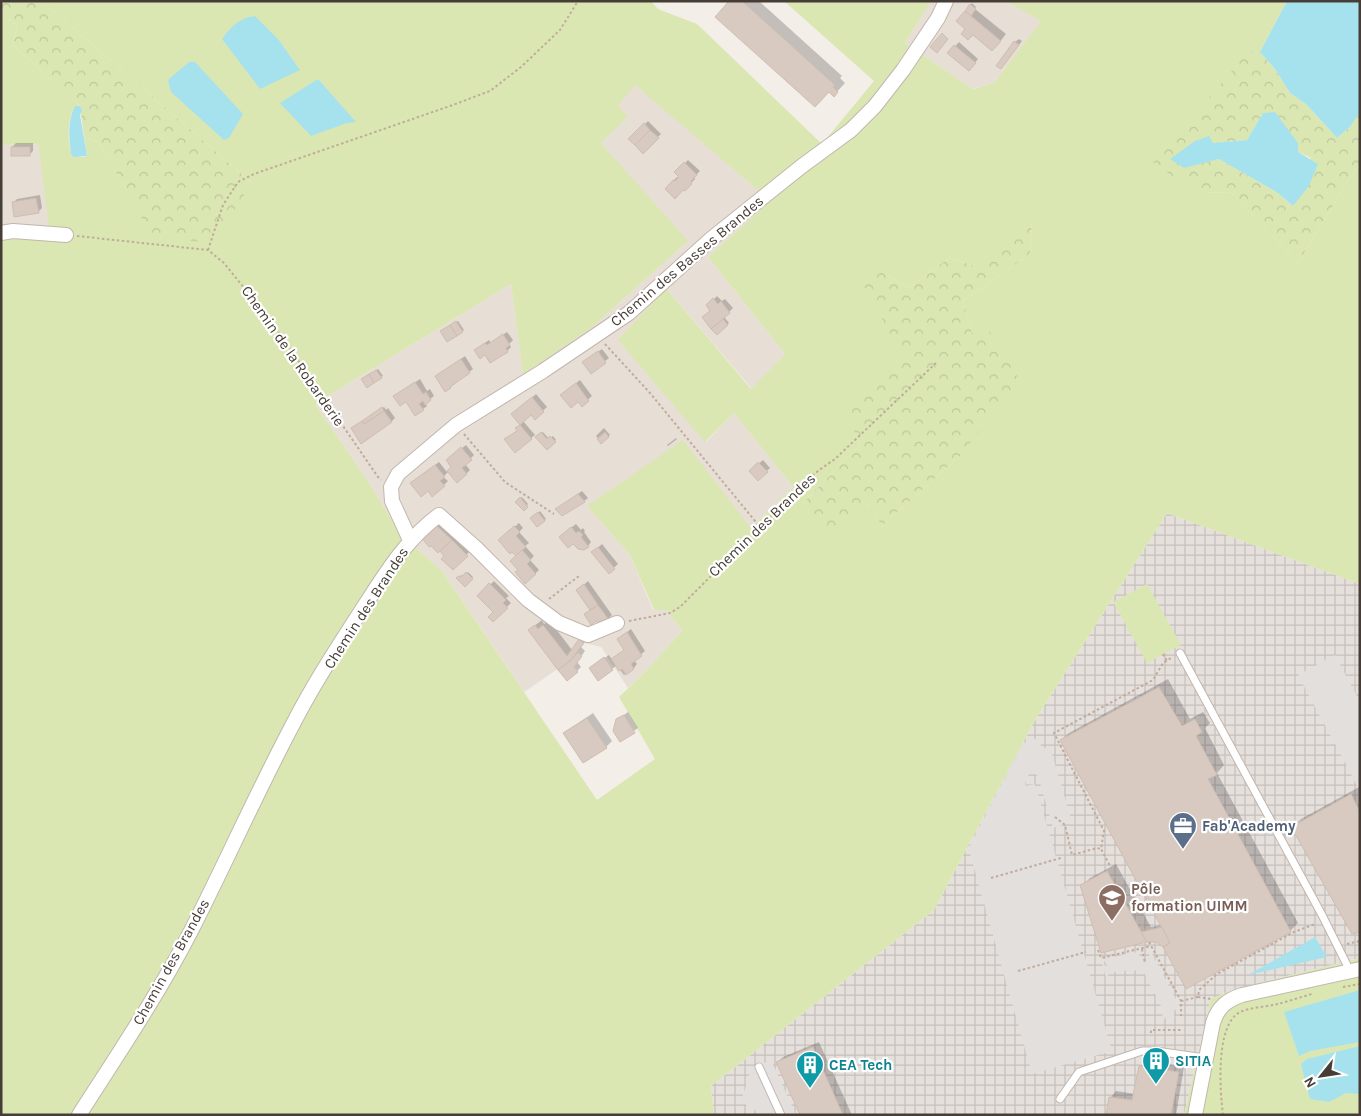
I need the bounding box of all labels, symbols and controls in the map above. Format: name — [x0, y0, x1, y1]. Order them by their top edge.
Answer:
street label: Chemin des Basses Brandes — [607, 192, 767, 330]
street label: Chemin de la Robarderie — [238, 282, 348, 430]
street label: Chemin des Brandes — [705, 469, 819, 581]
street label: Chemin des Brandes — [320, 544, 412, 672]
office icon: Fab'Academy — [1168, 811, 1198, 850]
place label: Fab'Academy — [1202, 817, 1296, 835]
place label: Pôle formation UIMM — [1131, 880, 1248, 915]
school or university icon: Pôle formation UIMM — [1097, 883, 1127, 922]
street label: Chemin des Brandes — [129, 896, 213, 1028]
building icon: SITIA — [1141, 1046, 1171, 1085]
building icon: CEA Tech — [795, 1050, 825, 1089]
north arrow — [1296, 1051, 1346, 1101]
place label: SITIA — [1175, 1052, 1212, 1070]
place label: CEA Tech — [829, 1056, 892, 1074]
text: N — [1300, 1074, 1320, 1091]

